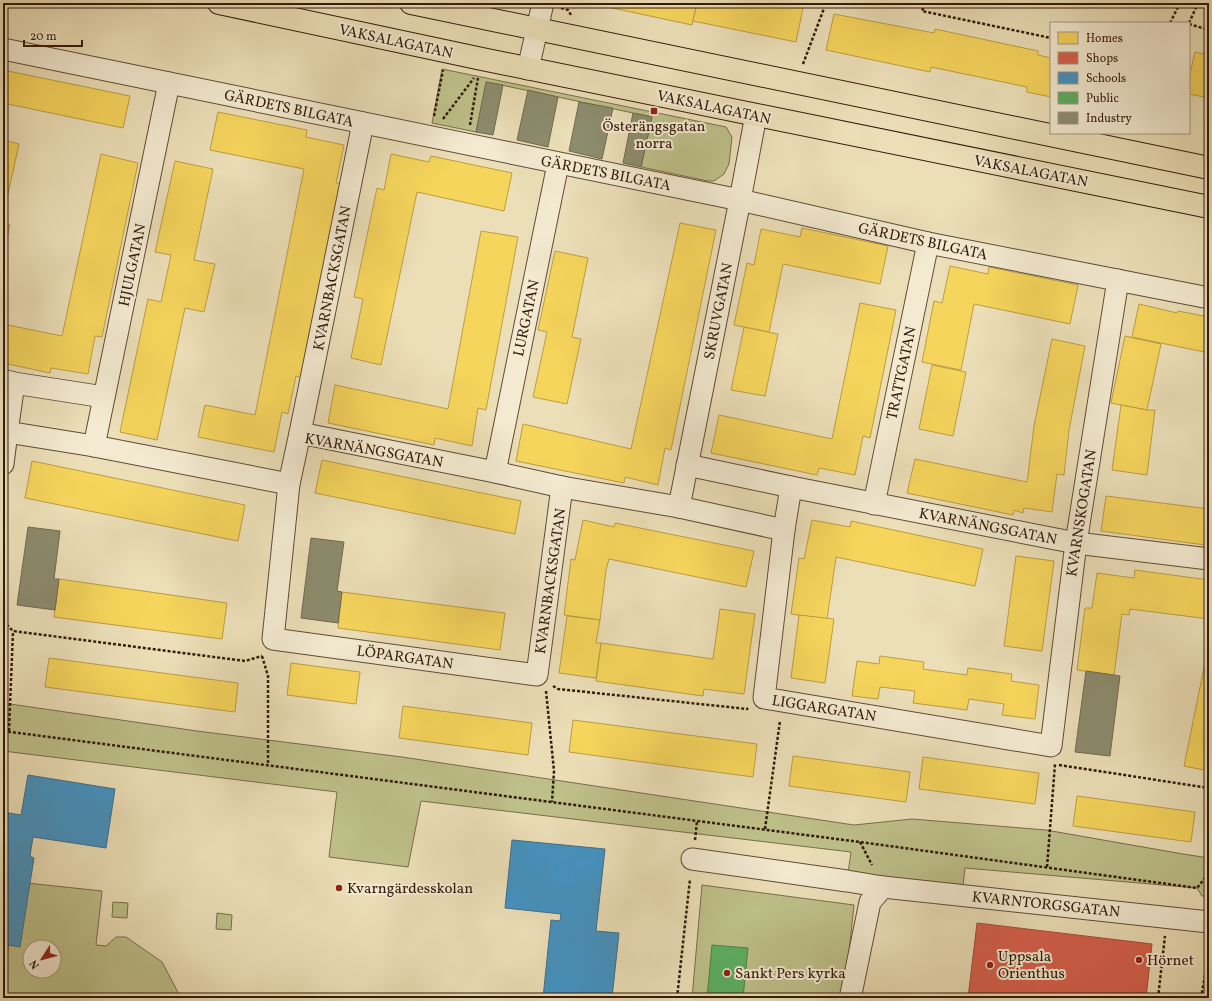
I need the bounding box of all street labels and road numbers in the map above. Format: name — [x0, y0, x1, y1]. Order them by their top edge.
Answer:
street label: VAKSALAGATAN — [337, 20, 455, 65]
street label: GÄRDETS BILGATA — [222, 85, 356, 134]
street label: VAKSALAGATAN — [655, 86, 773, 131]
street label: VAKSALAGATAN — [972, 151, 1090, 194]
street label: GÄRDETS BILGATA — [539, 152, 673, 197]
street label: KVARNBACKSGATAN — [309, 204, 358, 352]
street label: GÄRDETS BILGATA — [856, 218, 990, 267]
street label: HJULGATAN — [114, 222, 152, 309]
street label: SKRUVGATAN — [700, 261, 739, 362]
street label: LURGATAN — [509, 278, 546, 359]
street label: TRATTGATAN — [882, 325, 923, 422]
street label: KVARNÄNGSGATAN — [303, 429, 445, 474]
street label: KVARNSKOGATAN — [1062, 448, 1103, 578]
street label: KVARNÄNGSGATAN — [917, 504, 1059, 551]
street label: KVARNBACKSGATAN — [531, 507, 572, 656]
street label: LÖPARGATAN — [355, 641, 455, 676]
street label: LIGGARGATAN — [770, 691, 877, 728]
street label: KVARNTORGSGATAN — [971, 887, 1121, 924]

